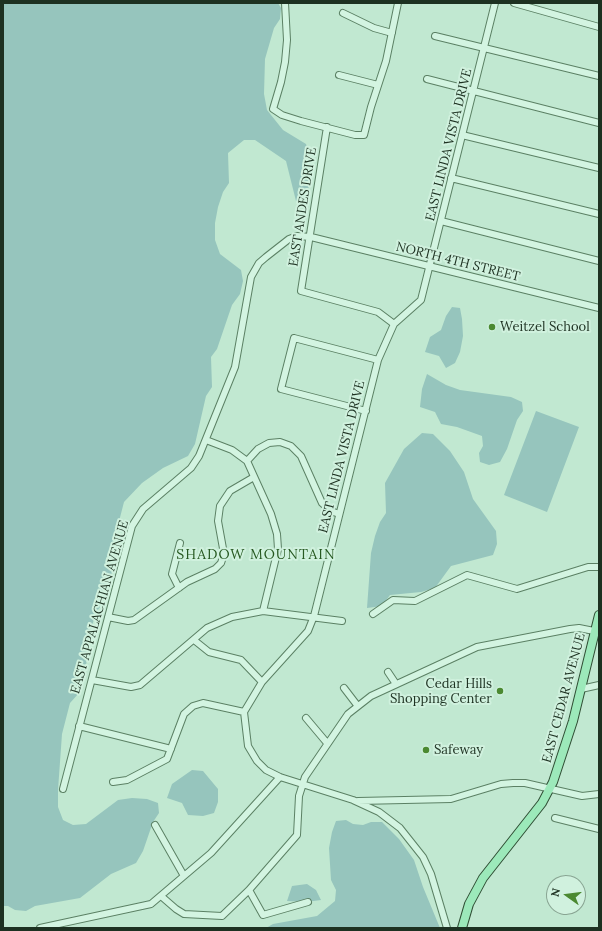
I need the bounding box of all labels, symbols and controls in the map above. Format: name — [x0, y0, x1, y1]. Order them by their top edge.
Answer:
street label: EAST LINDA VISTA DRIVE — [422, 67, 476, 223]
street label: EAST ANDES DRIVE — [286, 146, 320, 268]
street label: NORTH 4TH STREET — [394, 239, 522, 285]
place label: Weitzel School — [500, 319, 590, 335]
marker: Weitzel School — [487, 322, 497, 332]
street label: EAST LINDA VISTA DRIVE — [315, 379, 369, 535]
street label: EAST APPALACHIAN AVENUE — [68, 518, 132, 696]
district label: SHADOW MOUNTAIN — [176, 547, 336, 563]
street label: EAST CEDAR AVENUE — [539, 631, 589, 765]
place label: Cedar Hills Shopping Center — [390, 676, 492, 707]
marker: Cedar Hills Shopping Center — [495, 686, 505, 696]
place label: Safeway — [434, 742, 483, 758]
marker: Safeway — [421, 745, 431, 755]
north arrow — [546, 875, 586, 915]
text: N — [548, 887, 563, 898]

